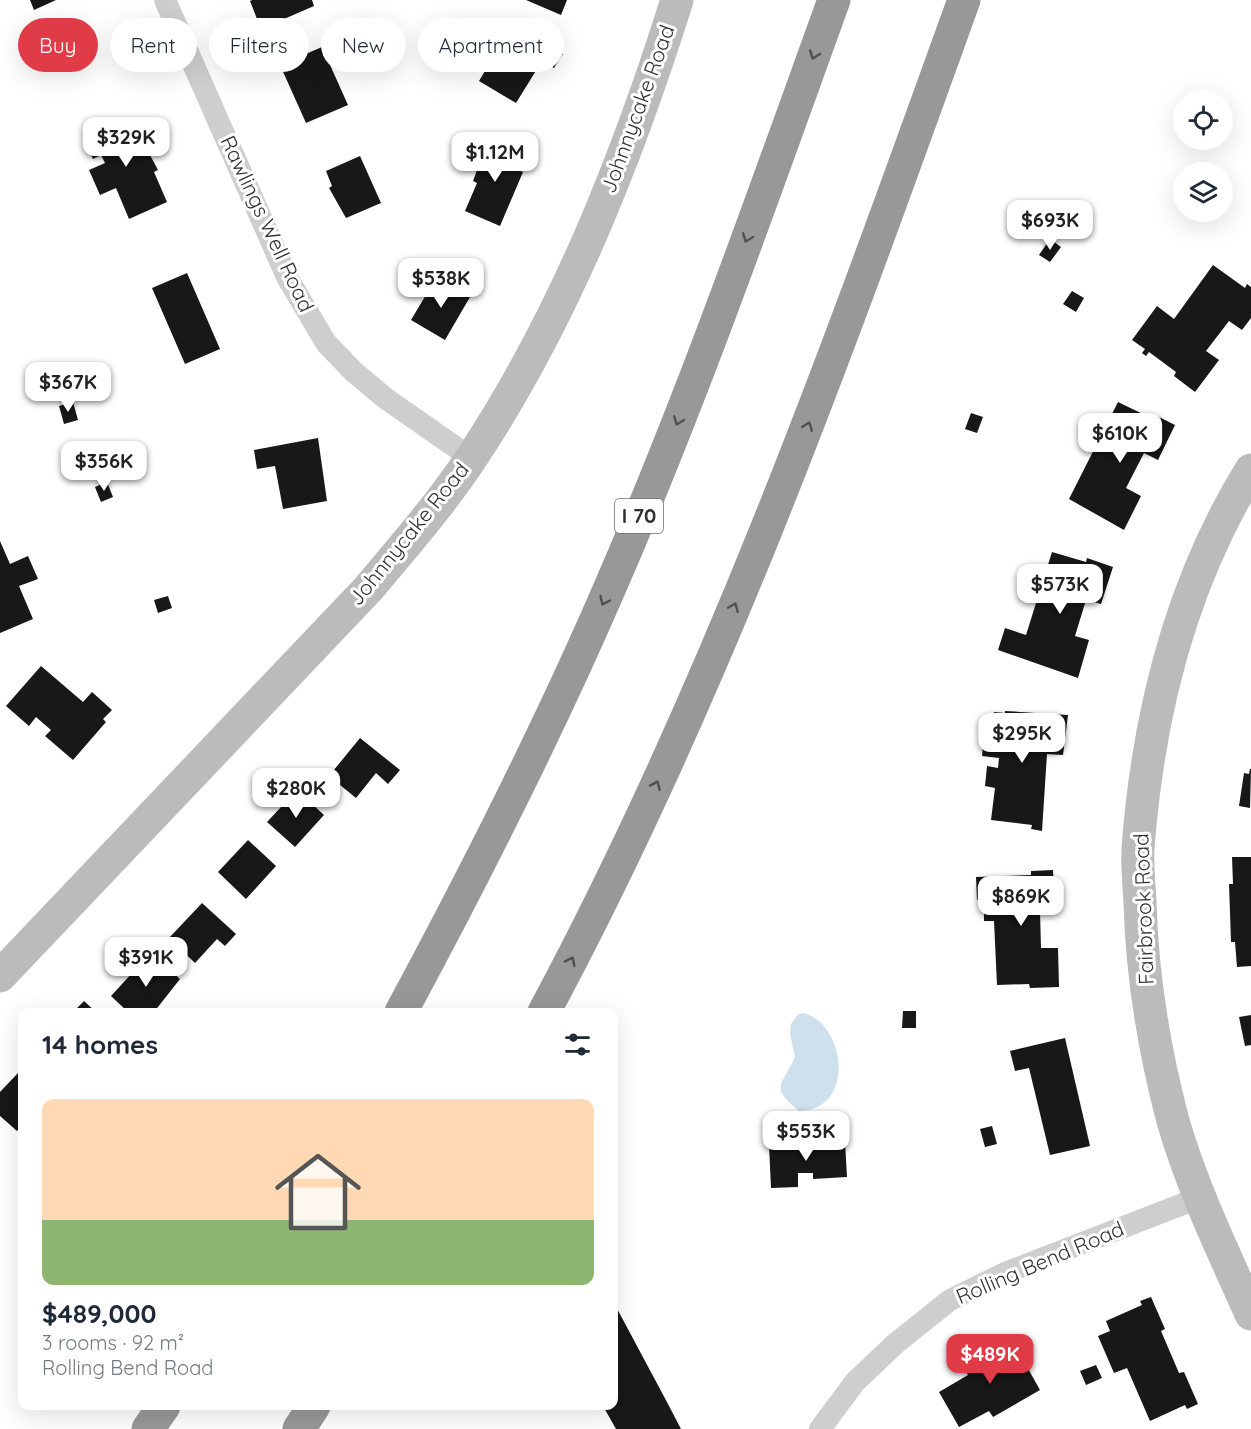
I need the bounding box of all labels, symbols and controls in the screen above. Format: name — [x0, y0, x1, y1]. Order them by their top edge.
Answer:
chip: Buy — [18, 18, 98, 72]
chip: Rent — [110, 18, 197, 72]
chip: Filters — [209, 18, 309, 72]
chip: New — [321, 18, 406, 72]
chip: Apartment — [418, 18, 564, 72]
street label: Johnnycake Road — [595, 21, 679, 196]
one-way arrow — [808, 49, 821, 60]
map controls — [1173, 90, 1233, 222]
button: locate — [1173, 90, 1233, 150]
pin: $329K — [84, 117, 168, 168]
text: $329K — [97, 124, 155, 149]
street label: Rawlings Well Road — [216, 131, 320, 316]
pin: $1.12M — [446, 132, 544, 183]
text: $1.12M — [465, 139, 525, 164]
button: layers — [1173, 162, 1233, 222]
pin: $693K — [1008, 200, 1092, 251]
text: $693K — [1021, 207, 1079, 232]
one-way arrow — [742, 232, 754, 243]
pin: $538K — [399, 258, 483, 309]
text: $538K — [412, 265, 470, 290]
pin: $367K — [26, 362, 110, 413]
text: $367K — [39, 369, 97, 394]
pin: $610K — [1078, 413, 1162, 464]
one-way arrow — [672, 415, 685, 425]
text: $610K — [1092, 420, 1148, 445]
one-way arrow — [801, 421, 813, 432]
pin: $356K — [62, 441, 146, 492]
text: $356K — [75, 448, 133, 473]
street label: Johnnycake Road — [343, 457, 474, 610]
road number: I 70 — [615, 499, 663, 533]
pin: $573K — [1018, 564, 1102, 615]
text: $573K — [1031, 571, 1089, 596]
one-way arrow — [599, 594, 611, 605]
one-way arrow — [727, 602, 739, 613]
pin: $295K — [980, 713, 1064, 764]
text: $295K — [992, 720, 1052, 745]
pin: $280K — [254, 768, 338, 819]
text: $280K — [266, 775, 326, 800]
one-way arrow — [649, 781, 661, 792]
street label: Fairbrook Road — [1127, 833, 1159, 985]
pin: $869K — [979, 876, 1063, 927]
text: $869K — [992, 883, 1050, 908]
pin: $391K — [104, 937, 188, 988]
text: $391K — [119, 944, 173, 969]
one-way arrow — [563, 956, 575, 967]
text: 14 homes — [42, 1028, 158, 1061]
icon: filters — [561, 1028, 594, 1061]
pin: $553K — [764, 1111, 848, 1162]
text: $553K — [777, 1118, 835, 1143]
icon: home — [264, 1138, 372, 1246]
street label: Rolling Bend Road — [952, 1215, 1128, 1309]
text: $489,000 — [42, 1297, 156, 1330]
text: 3 rooms · 92 m² — [42, 1330, 184, 1355]
pin: $489K — [948, 1334, 1032, 1385]
text: $489K — [960, 1341, 1020, 1366]
text: Rolling Bend Road — [42, 1355, 213, 1380]

